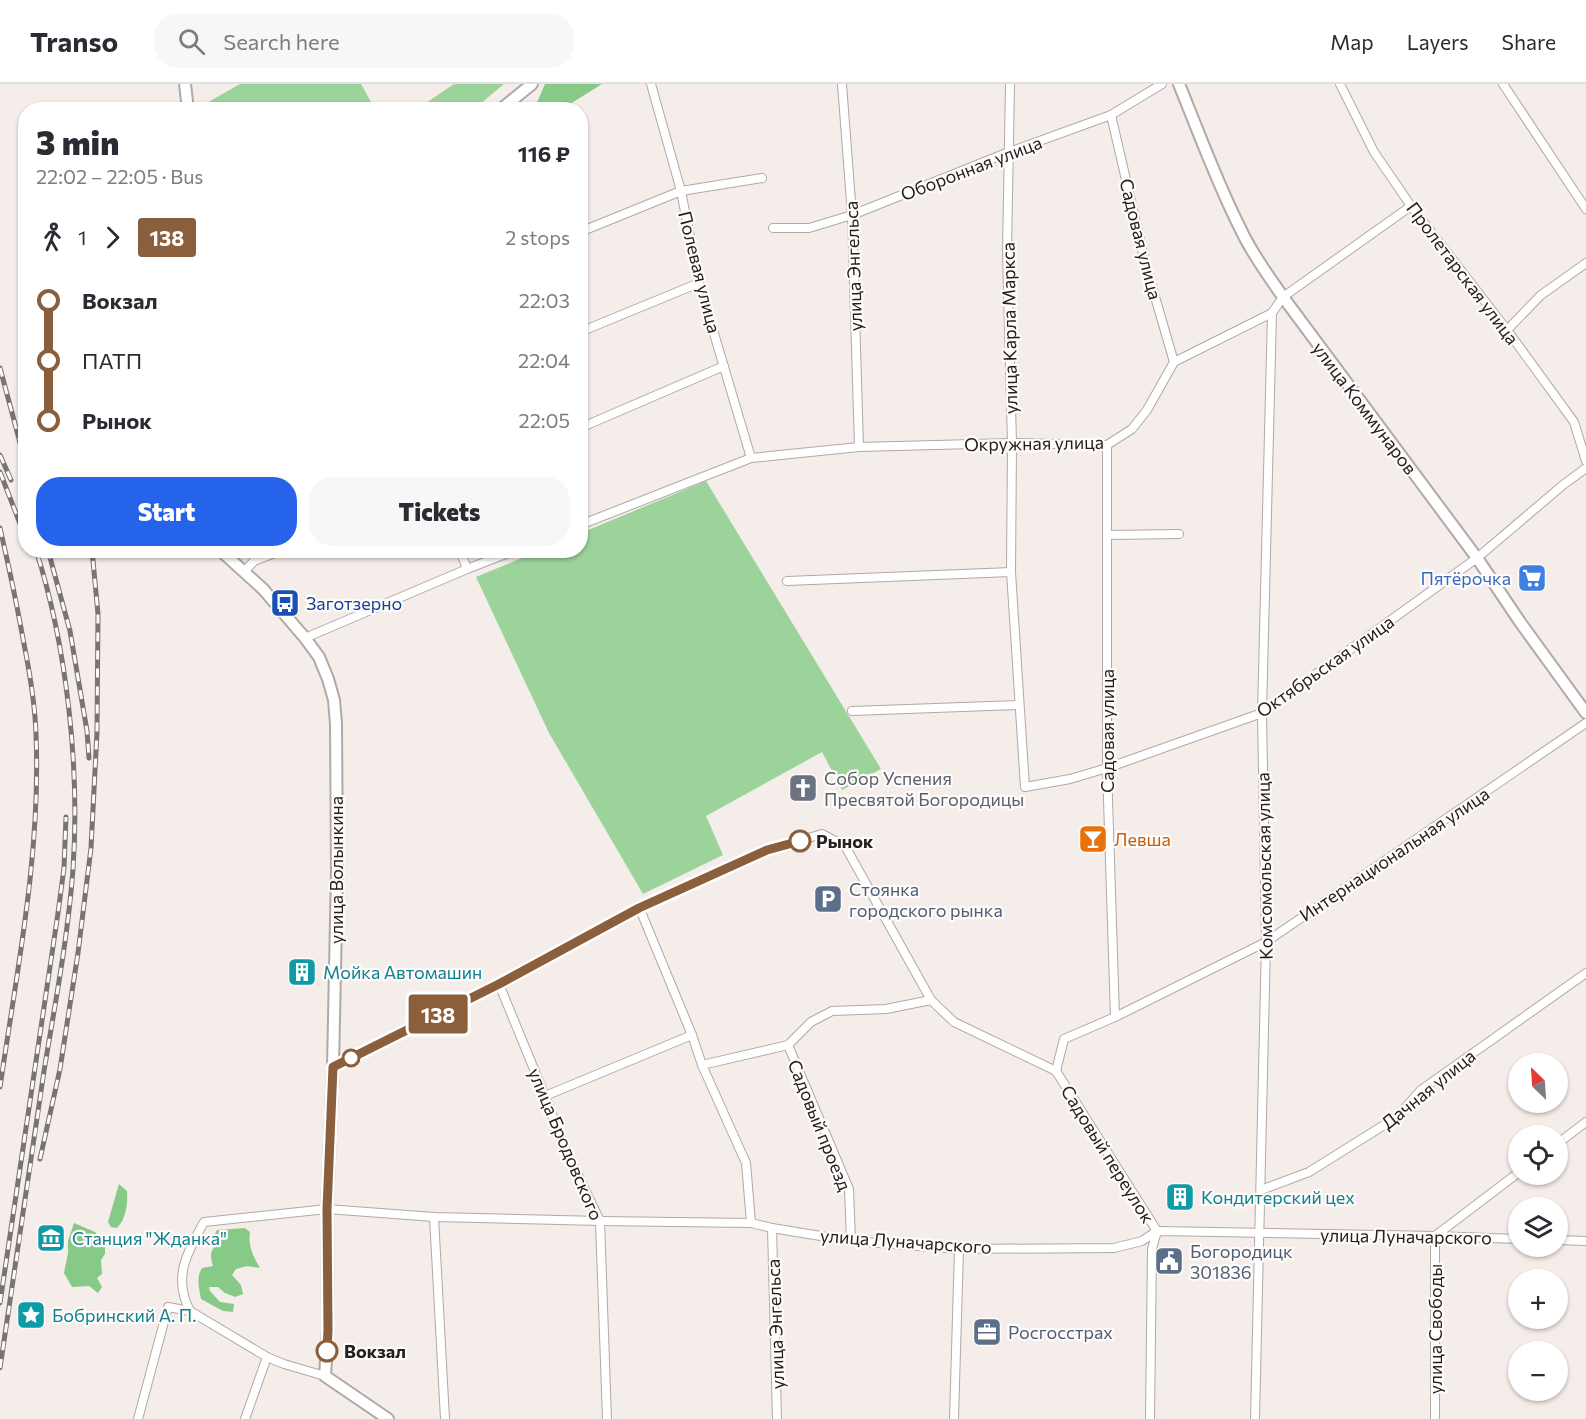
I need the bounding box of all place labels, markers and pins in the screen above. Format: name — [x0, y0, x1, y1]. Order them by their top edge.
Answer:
supermarket icon: Пятёрочка — [1516, 562, 1548, 594]
place label: Пятёрочка — [1420, 567, 1511, 589]
bus stop icon: Заготзерно — [269, 587, 301, 619]
place label: Заготзерно — [306, 592, 402, 614]
place label: Собор Успения Пресвятой Богородицы — [824, 767, 1024, 810]
church icon: Собор Успения Пресвятой Богородицы — [787, 772, 819, 804]
bar icon: Левша — [1077, 823, 1109, 855]
place label: Левша — [1114, 828, 1171, 850]
marker: Рынок — [789, 830, 811, 852]
place label: Рынок — [816, 830, 874, 852]
place label: Cтоянка городского рынка — [849, 878, 1003, 921]
parking icon: Cтоянка городского рынка — [812, 883, 844, 915]
building icon: Мойка Автомашин — [286, 956, 318, 988]
place label: Мойка Автомашин — [323, 961, 482, 983]
unlabelled marker — [342, 1049, 360, 1067]
building icon: Кондитерский цех — [1164, 1181, 1196, 1213]
place label: Кондитерский цех — [1201, 1186, 1355, 1208]
museum icon: Станция "Жданка" — [35, 1222, 67, 1254]
place label: Станция "Жданка" — [72, 1227, 227, 1249]
place label: Богородицк 301836 — [1190, 1240, 1293, 1283]
public building icon: Богородицк 301836 — [1153, 1245, 1185, 1277]
place icon: Бобринский А. П. — [15, 1299, 47, 1331]
place label: Бобринский А. П. — [52, 1304, 197, 1326]
office icon: Росгосстрах — [971, 1316, 1003, 1348]
place label: Росгосстрах — [1008, 1321, 1113, 1343]
marker: Вокзал — [316, 1340, 338, 1362]
place label: Вокзал — [344, 1340, 406, 1362]

